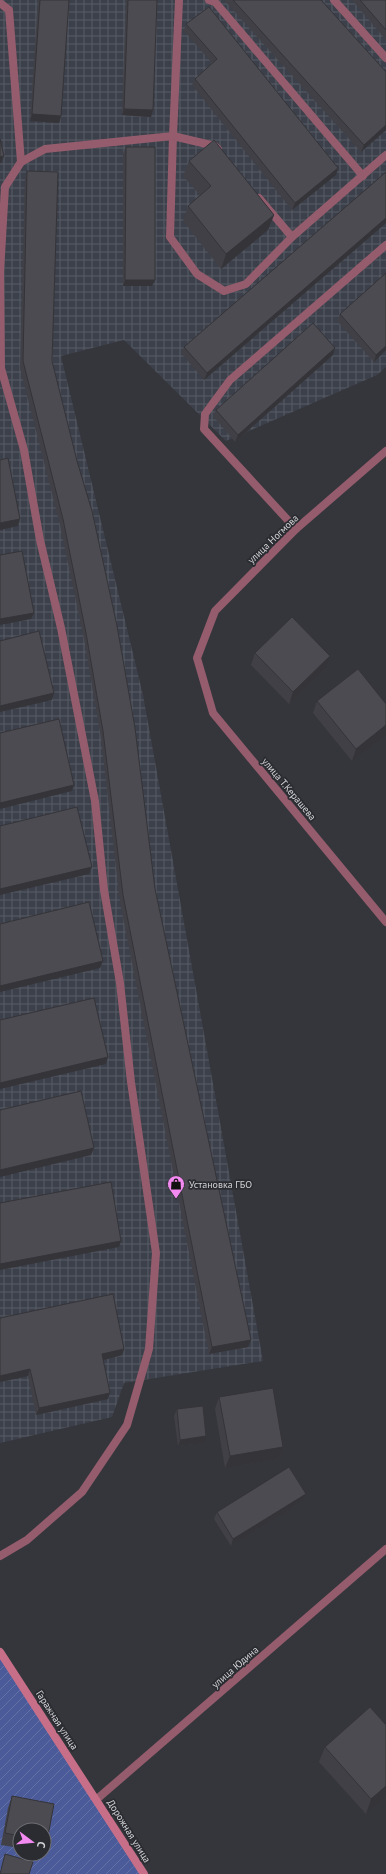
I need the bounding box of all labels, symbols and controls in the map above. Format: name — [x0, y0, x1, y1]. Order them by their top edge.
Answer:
street label: улица Ногмова — [245, 511, 301, 566]
street label: улица Т.Керашева — [259, 755, 319, 823]
shop icon: Установка ГБО — [166, 1174, 186, 1199]
place label: Установка ГБО — [189, 1178, 252, 1191]
street label: улица Юдина — [209, 1643, 261, 1691]
street label: Гаражная улица — [33, 1688, 81, 1752]
street label: Дорожная улица — [104, 1797, 154, 1865]
north arrow — [12, 1822, 52, 1862]
text: С — [34, 1840, 49, 1850]

